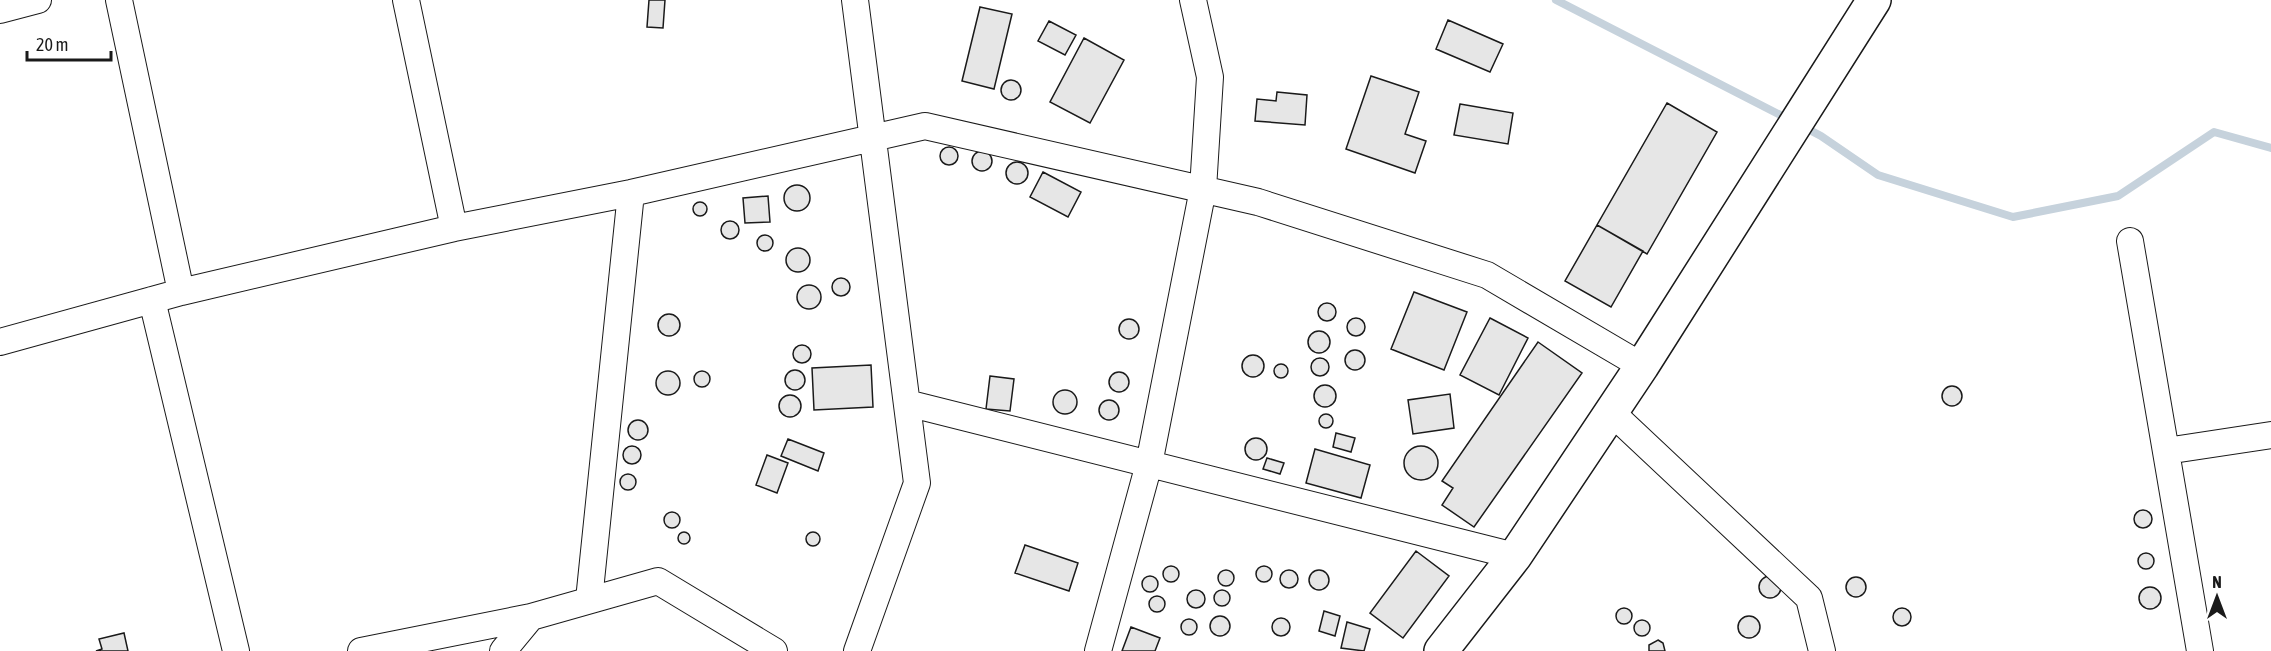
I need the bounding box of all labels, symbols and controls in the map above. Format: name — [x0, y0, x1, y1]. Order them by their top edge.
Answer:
scale bar — [27, 24, 111, 62]
text: 20 m — [36, 34, 68, 55]
north arrow — [2187, 567, 2247, 627]
text: N — [2212, 573, 2222, 591]

